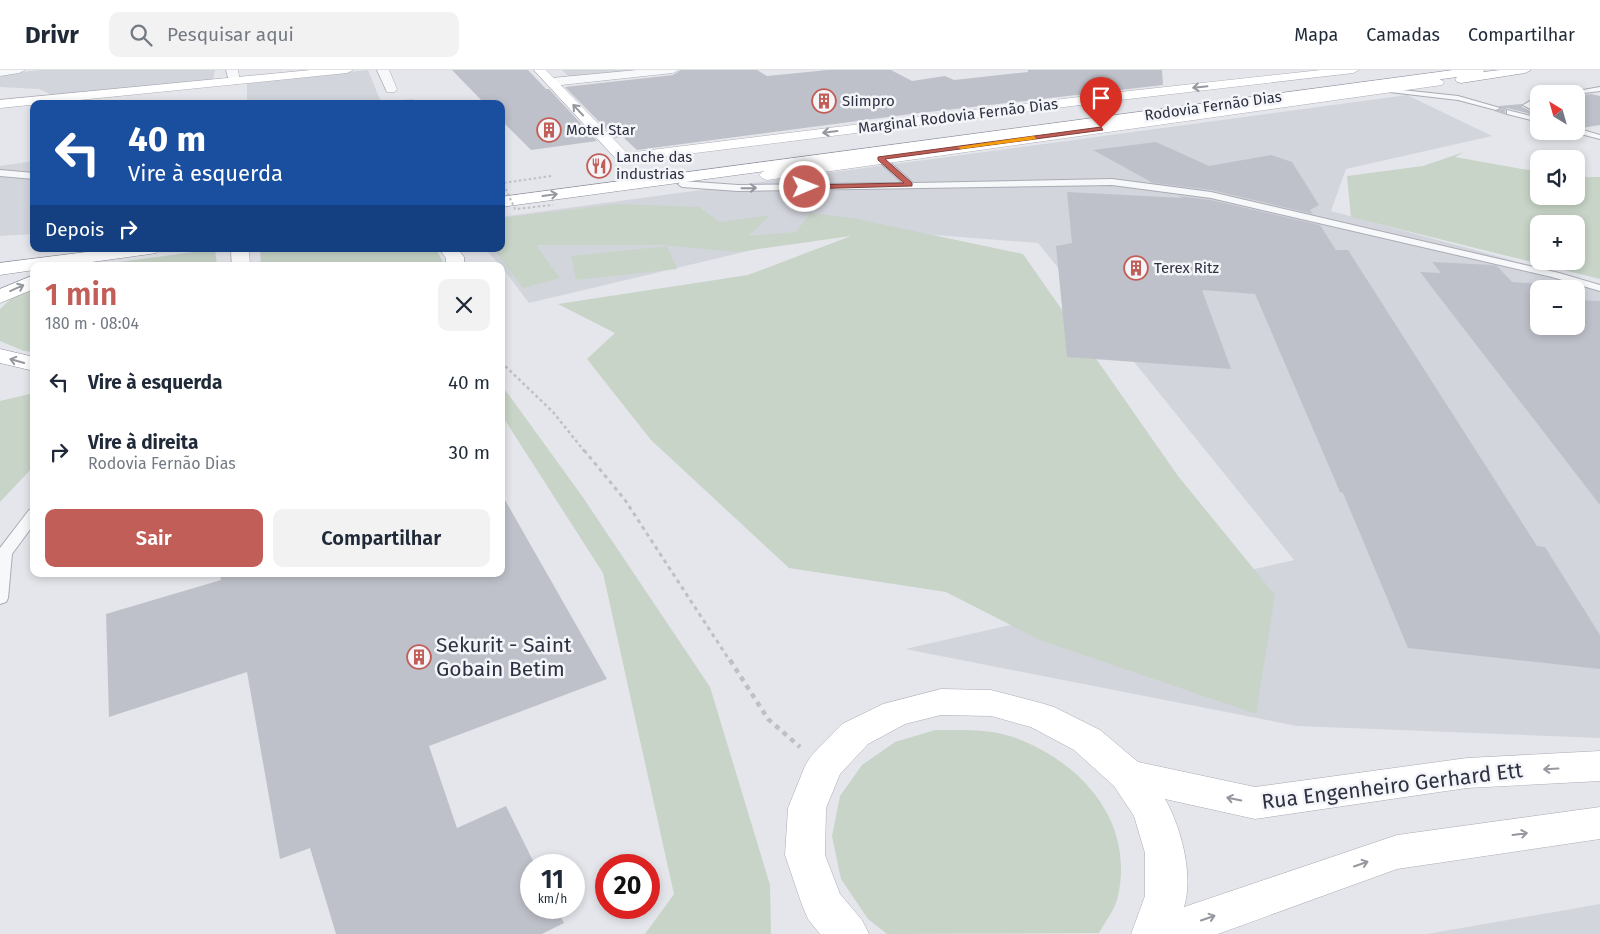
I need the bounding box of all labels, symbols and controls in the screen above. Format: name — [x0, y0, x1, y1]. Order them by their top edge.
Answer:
search box — [109, 12, 459, 57]
text: Drivr — [25, 21, 79, 49]
icon: search — [127, 21, 155, 49]
text: Pesquisar aqui — [167, 23, 294, 46]
text: Mapa — [1294, 24, 1338, 46]
text: Camadas — [1366, 24, 1440, 46]
text: Compartilhar — [1468, 24, 1575, 46]
pin — [1080, 77, 1122, 128]
one-way arrow — [1192, 82, 1208, 92]
icon: arrive — [1087, 84, 1115, 112]
north arrow — [1530, 85, 1585, 140]
map controls — [1530, 85, 1585, 335]
street label: Rodovia Fernão Dias — [1143, 87, 1283, 125]
building icon: SIimpro — [811, 88, 837, 114]
place label: SIimpro — [842, 92, 895, 110]
street label: Marginal Rodovia Fernão Dias — [857, 95, 1059, 137]
one-way arrow — [572, 103, 584, 116]
building icon: Motel Star — [536, 117, 562, 143]
text: 40 m — [128, 118, 206, 160]
icon: left — [45, 120, 110, 185]
place label: Motel Star — [566, 121, 636, 139]
one-way arrow — [823, 127, 839, 137]
place label: Lanche das industrias — [616, 148, 692, 183]
button: sound — [1530, 150, 1585, 205]
restaurant icon: Lanche das industrias — [586, 153, 612, 179]
text: Vire à esquerda — [128, 160, 283, 187]
position arrow — [778, 160, 830, 212]
one-way arrow — [740, 183, 756, 193]
one-way arrow — [541, 190, 557, 200]
icon: right — [114, 215, 142, 243]
button: + — [1530, 215, 1585, 270]
text: Depois — [45, 218, 104, 241]
building icon: Terex Ritz — [1123, 255, 1149, 281]
place label: Terex Ritz — [1154, 259, 1219, 277]
text: 1 min — [45, 277, 117, 313]
button: close — [438, 279, 490, 331]
button: − — [1530, 280, 1585, 335]
one-way arrow — [9, 283, 24, 293]
text: 180 m · 08:04 — [45, 314, 139, 333]
one-way arrow — [9, 356, 25, 365]
icon: left — [45, 368, 73, 396]
text: Vire à esquerda — [88, 371, 222, 394]
text: 40 m — [448, 371, 490, 394]
text: Vire à direita — [88, 431, 198, 454]
icon: right — [45, 438, 73, 466]
text: 30 m — [449, 441, 490, 464]
text: Rodovia Fernão Dias — [88, 454, 236, 473]
button: Sair — [45, 509, 263, 567]
button: Compartilhar — [273, 509, 490, 567]
place label: Sekurit - Saint Gobain Betim — [436, 632, 572, 682]
building icon: Sekurit - Saint Gobain Betim — [406, 644, 432, 670]
street label: Rua Engenheiro Gerhard Ett — [1260, 757, 1524, 815]
one-way arrow — [1544, 764, 1560, 773]
one-way arrow — [1227, 794, 1243, 803]
one-way arrow — [1512, 829, 1528, 839]
speed limit sign: 20 — [595, 854, 660, 919]
one-way arrow — [1353, 859, 1368, 868]
text: 11 — [541, 865, 564, 895]
text: km/h — [538, 892, 567, 906]
one-way arrow — [1200, 913, 1215, 922]

